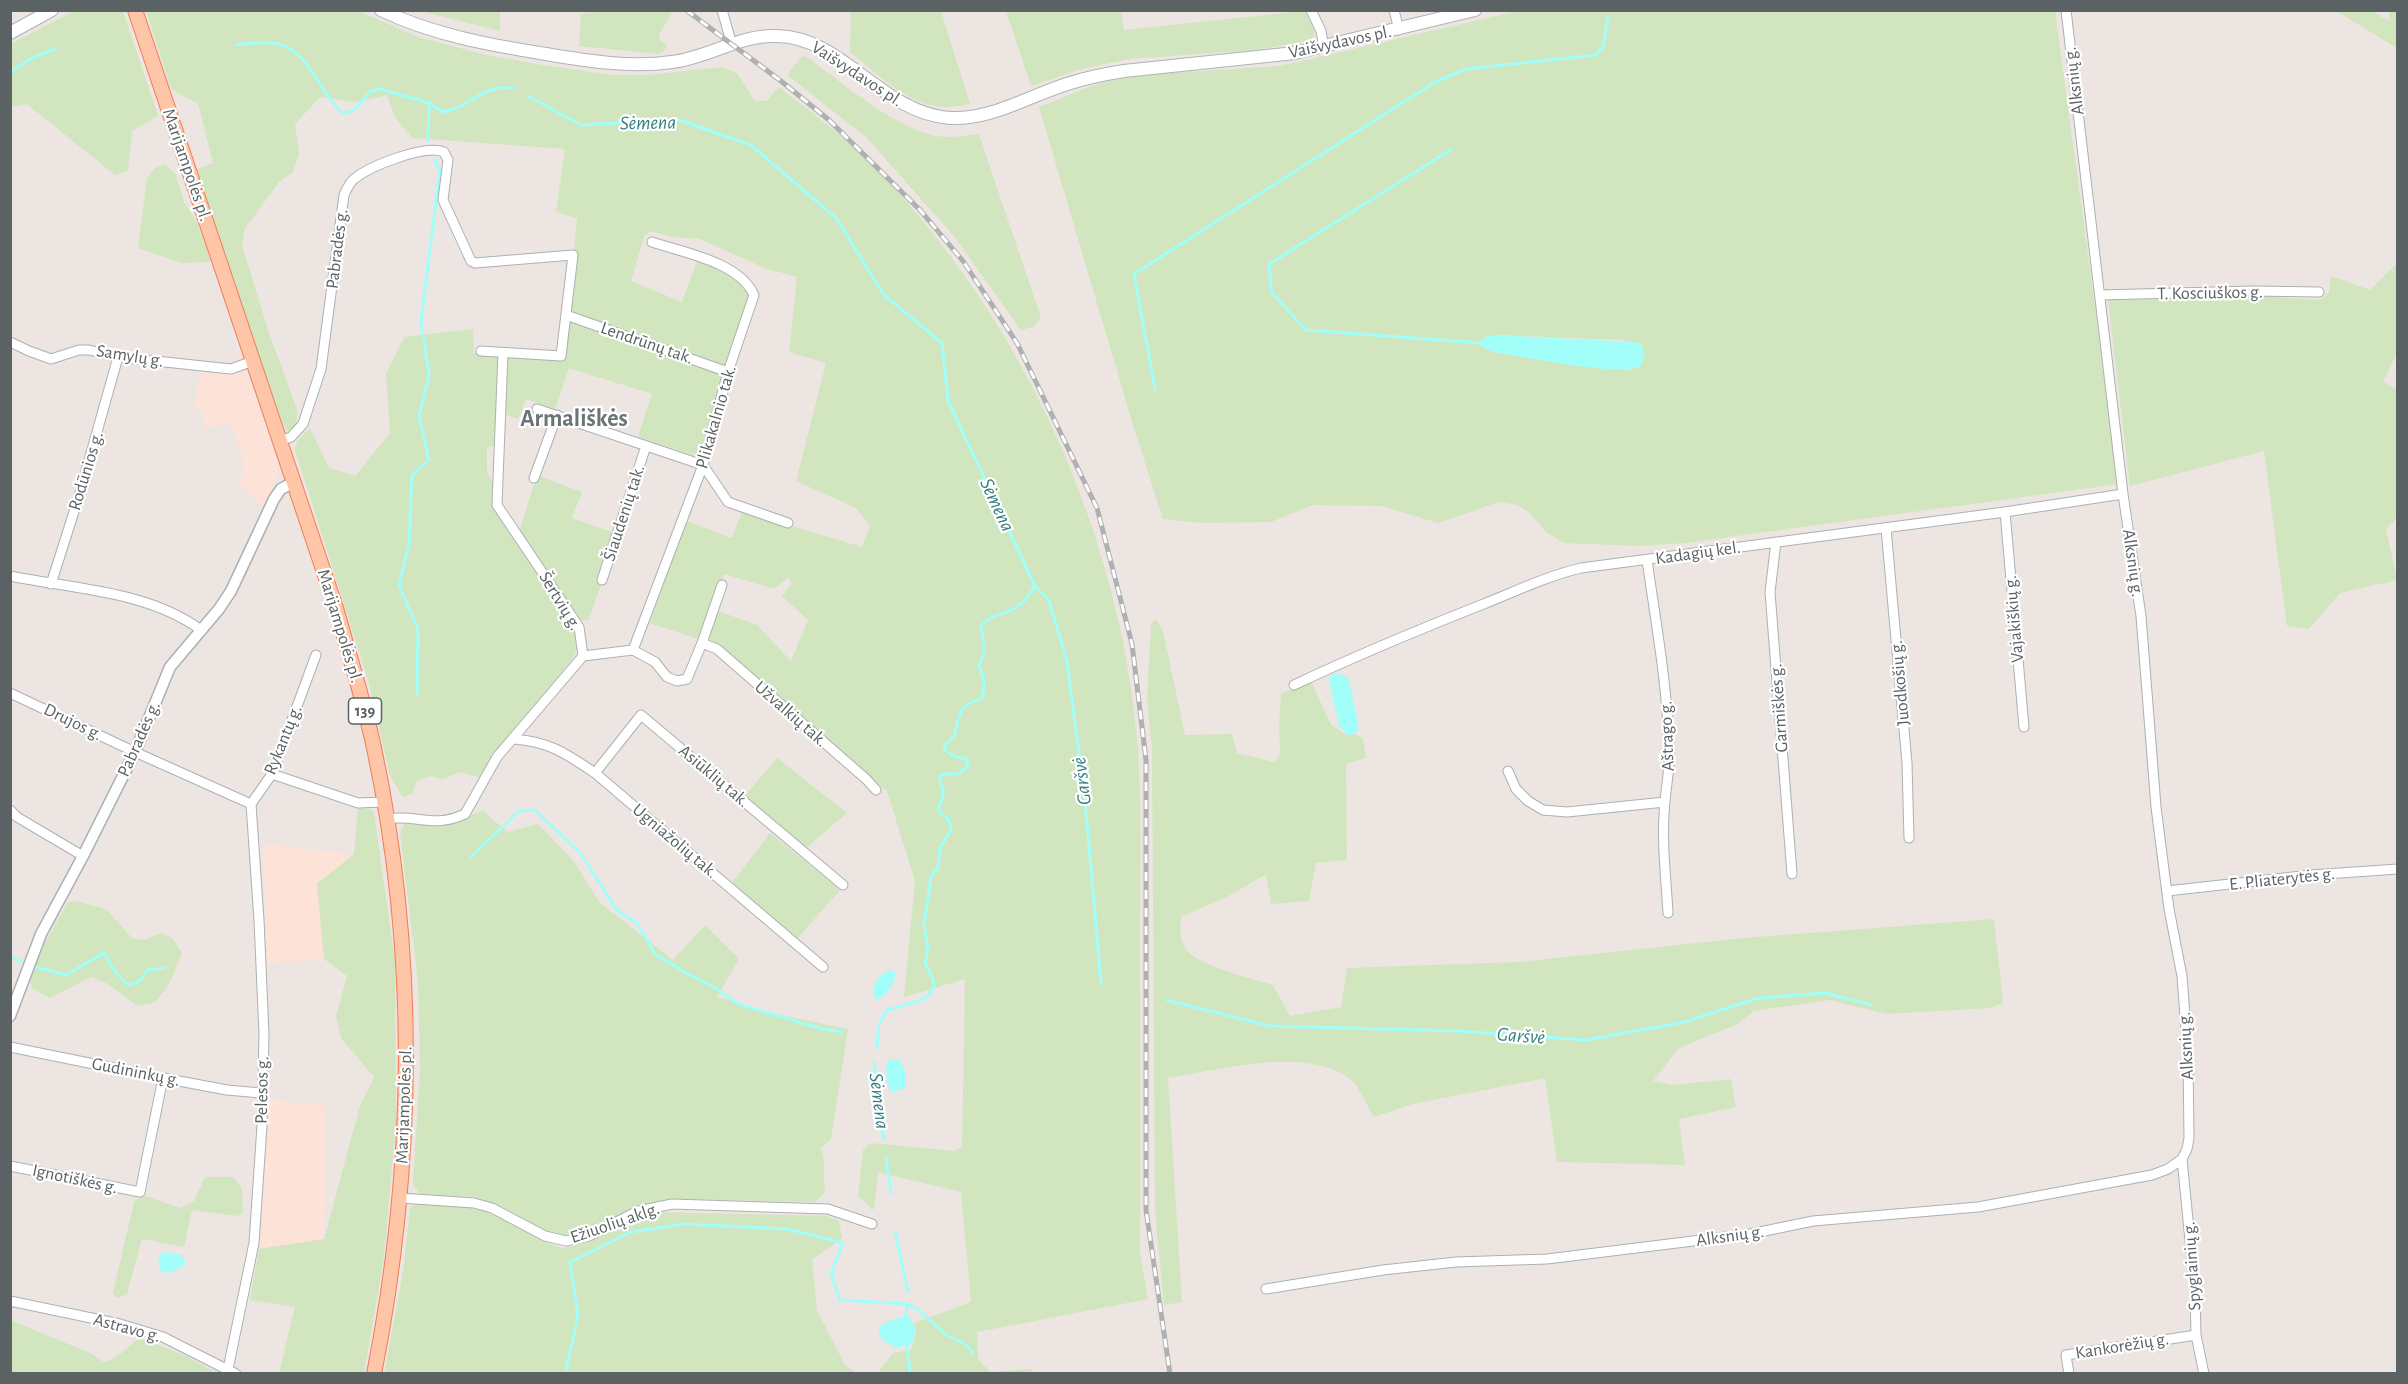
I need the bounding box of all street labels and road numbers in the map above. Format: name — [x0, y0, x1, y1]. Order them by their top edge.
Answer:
street label: Vaišvydavos pl. — [1287, 21, 1393, 63]
street label: Vaišvydavos pl. — [807, 36, 907, 112]
street label: Alksnių g. — [2059, 46, 2089, 116]
street label: Marijampolės pl. — [158, 106, 216, 224]
street label: Pabradės g. — [321, 208, 353, 290]
street label: T. Kosciuškos g. — [2157, 281, 2263, 305]
street label: Lendrūnų tak. — [598, 317, 696, 369]
street label: Samylų g. — [95, 340, 165, 372]
street label: Plikakalnio tak. — [691, 363, 741, 471]
street label: Rodūnios g. — [64, 429, 108, 513]
street label: Šiaudenių tak. — [598, 462, 650, 564]
street label: Alksnių g. — [2118, 528, 2148, 598]
street label: Kadagių kel. — [1654, 536, 1742, 570]
street label: Marijampolės pl. — [312, 567, 368, 685]
street label: Šertvių g. — [534, 568, 586, 634]
street label: Vajakiškių g. — [1999, 575, 2029, 663]
street label: Juodkošių g. — [1886, 639, 1914, 727]
street label: Garmiškės g. — [1765, 663, 1793, 753]
street label: Užvalkių tak. — [750, 676, 832, 752]
street label: Pabradės g. — [113, 698, 165, 780]
road number: 139 — [348, 698, 382, 724]
street label: Drujos g. — [40, 699, 106, 745]
street label: Aštrago g. — [1655, 701, 1679, 771]
street label: Rykantų g. — [259, 702, 307, 778]
street label: Asiūklių tak. — [674, 740, 754, 812]
street label: Ugniažolių tak. — [628, 799, 722, 883]
street label: E. Pliaterytės g. — [2228, 863, 2336, 895]
street label: Alksnių g. — [2173, 1011, 2199, 1081]
street label: Marijampolės pl. — [391, 1046, 417, 1164]
street label: Gudininkų g. — [90, 1053, 182, 1091]
street label: Pelesos g. — [251, 1056, 273, 1124]
street label: Ignotiškės g. — [30, 1159, 120, 1199]
street label: Ežiuolių aklg. — [568, 1198, 662, 1248]
street label: Alksnių g. — [1695, 1221, 1765, 1251]
street label: Spyglainių g. — [2178, 1221, 2206, 1311]
street label: Astravo g. — [91, 1309, 163, 1347]
street label: Kankorėžių g. — [2074, 1328, 2170, 1364]

